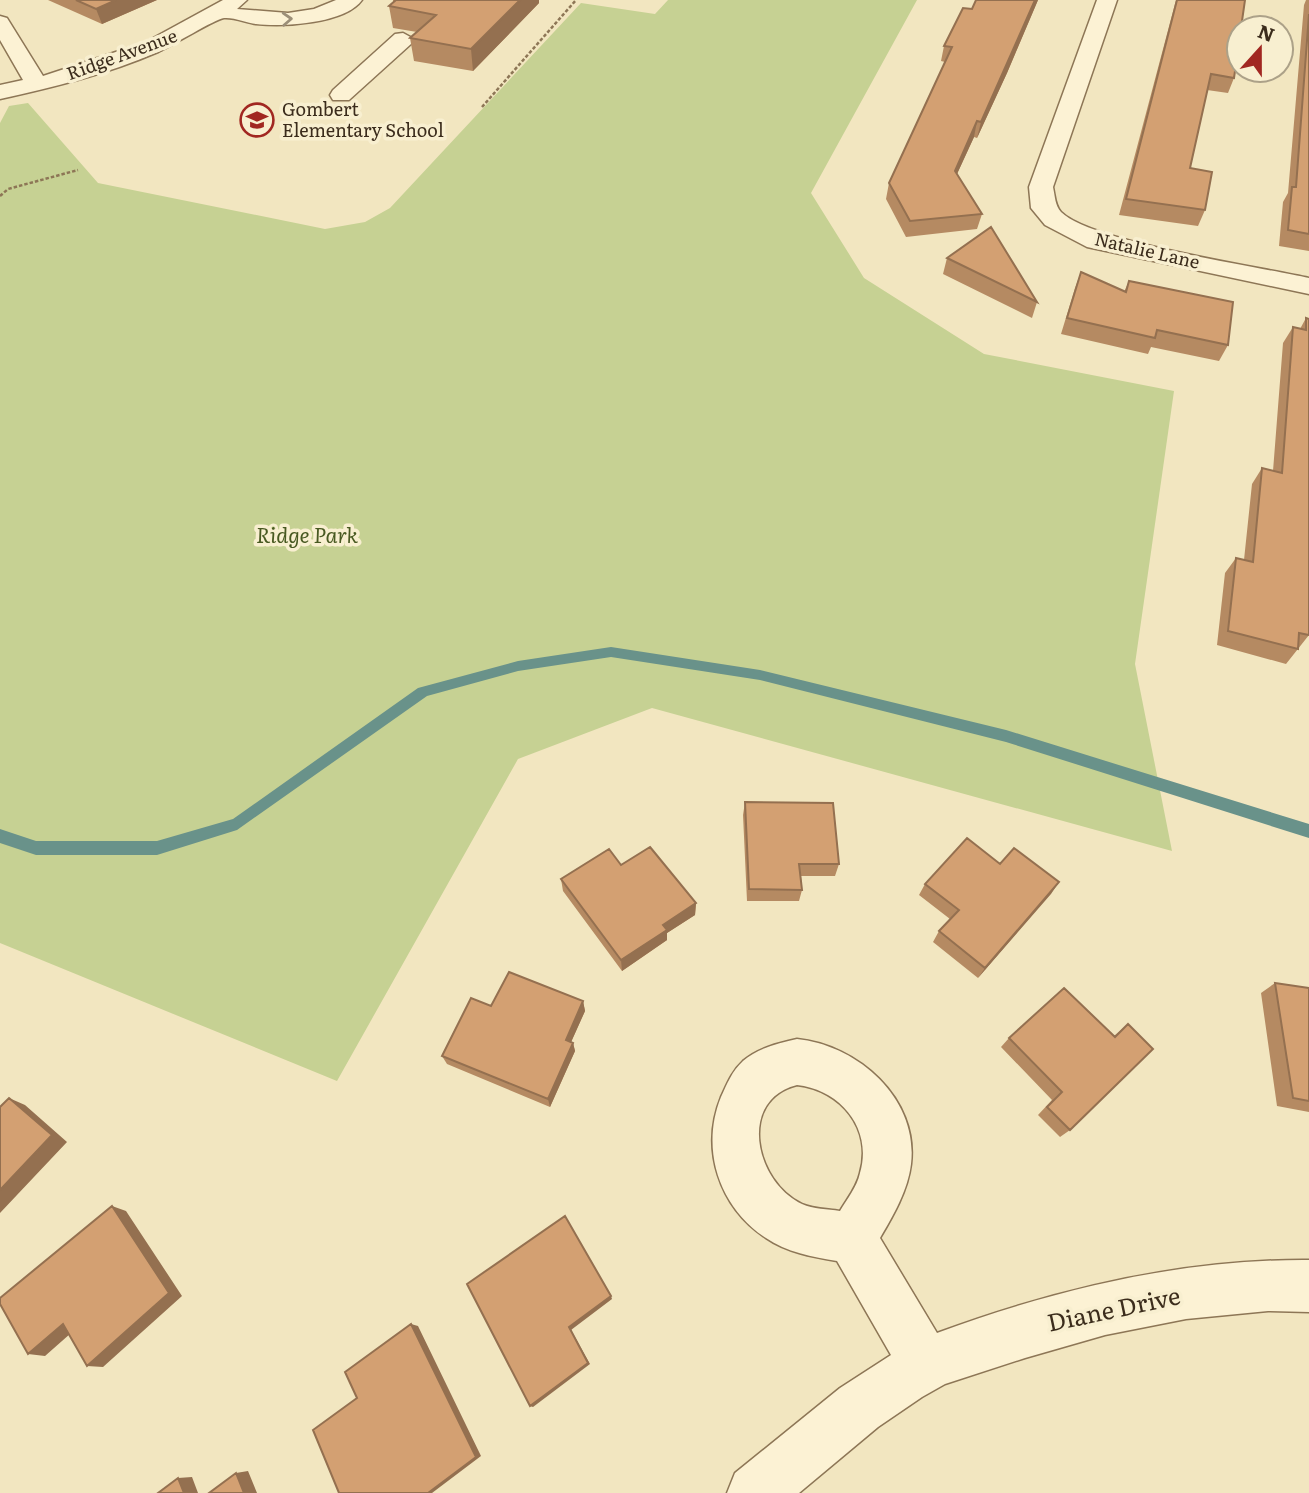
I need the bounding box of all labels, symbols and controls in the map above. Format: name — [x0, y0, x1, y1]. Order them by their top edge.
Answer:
one-way arrow — [282, 12, 293, 27]
north arrow — [1225, 14, 1295, 84]
text: N — [1254, 16, 1279, 48]
street label: Ridge Avenue — [62, 21, 181, 86]
place label: Gombert Elementary School — [282, 95, 444, 143]
school or university icon: Gombert Elementary School — [238, 101, 276, 139]
street label: Natalie Lane — [1092, 224, 1203, 275]
park label: Ridge Park — [256, 518, 358, 549]
street label: Diane Drive — [1044, 1276, 1183, 1339]

